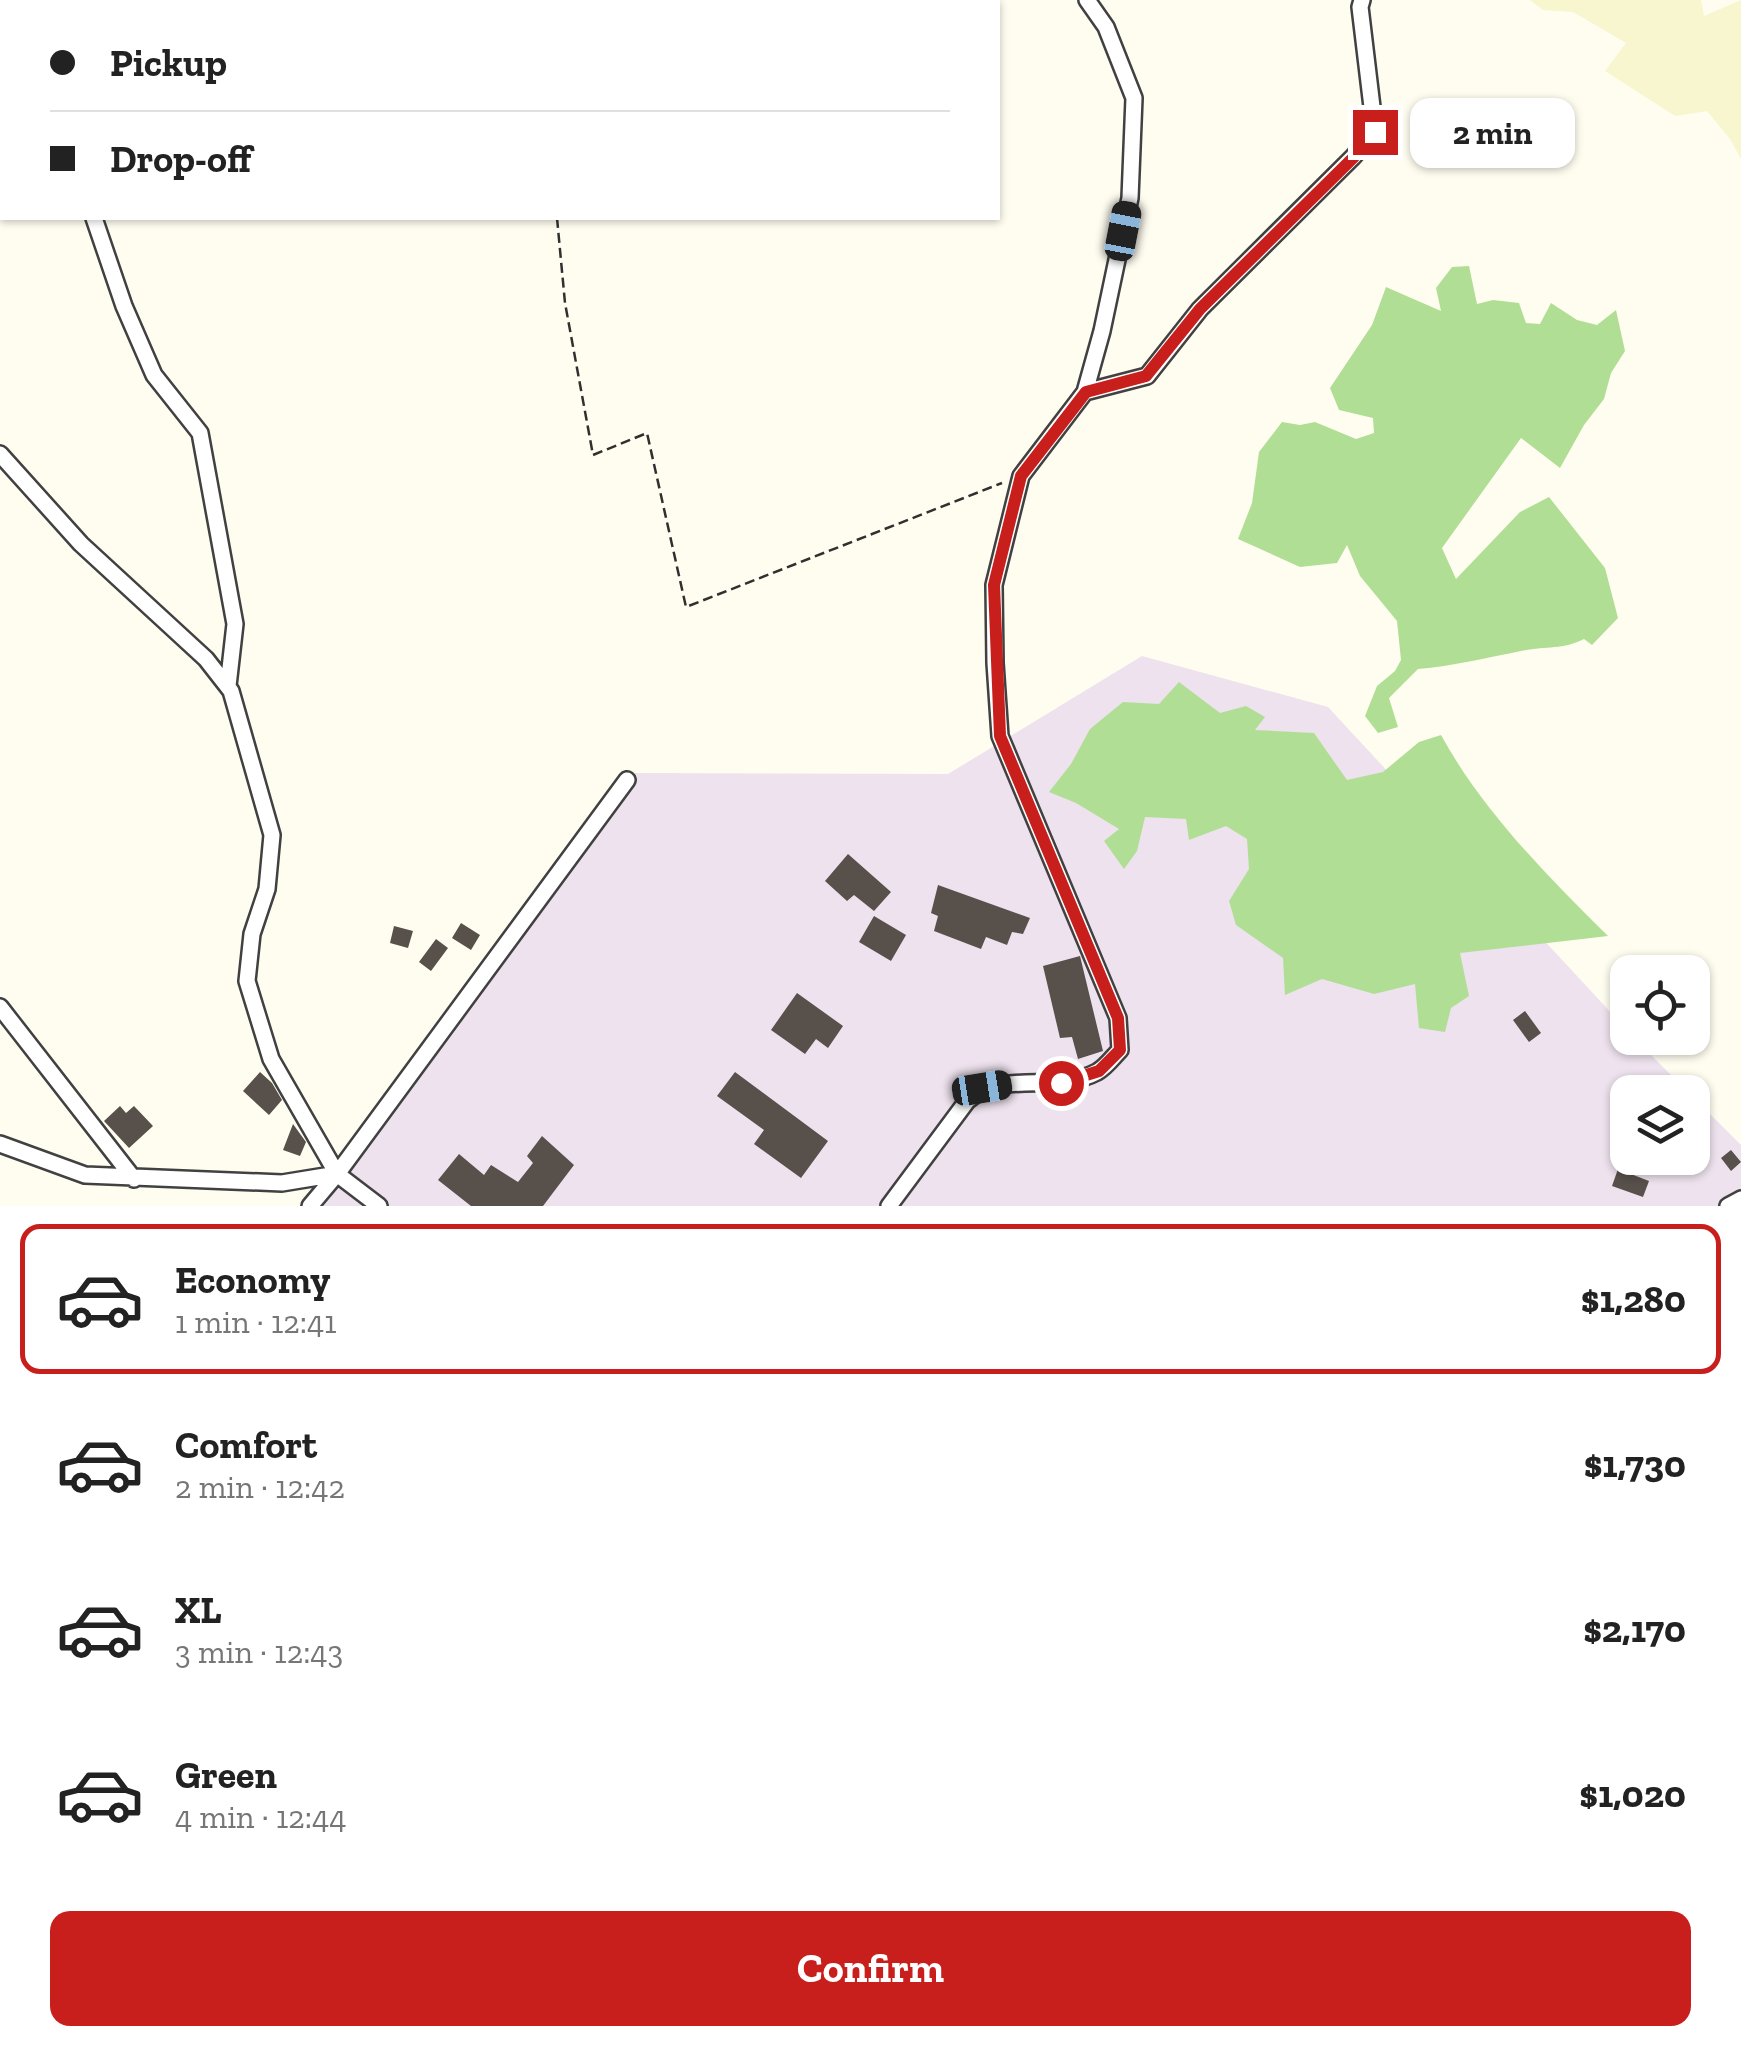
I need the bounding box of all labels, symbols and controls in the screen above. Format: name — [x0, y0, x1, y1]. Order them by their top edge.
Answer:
text: Pickup — [110, 40, 227, 86]
callout: 2 min — [1410, 97, 1575, 167]
route end — [1353, 110, 1398, 155]
text: 2 min — [1453, 114, 1532, 152]
text: Drop-off — [110, 136, 251, 182]
car — [1103, 199, 1143, 263]
map controls — [1610, 955, 1710, 1175]
button: locate — [1610, 955, 1710, 1055]
route start — [1039, 1061, 1084, 1106]
car — [950, 1068, 1014, 1108]
button: layers — [1610, 1075, 1710, 1175]
icon: car — [55, 1254, 145, 1344]
text: Economy — [175, 1257, 330, 1303]
text: $1,280 — [1581, 1276, 1686, 1322]
text: 1 min · 12:41 — [175, 1303, 337, 1341]
icon: car — [55, 1419, 145, 1509]
text: Comfort — [175, 1422, 317, 1468]
text: $1,730 — [1584, 1441, 1686, 1487]
text: 2 min · 12:42 — [175, 1468, 345, 1506]
icon: car — [55, 1584, 145, 1674]
text: XL — [175, 1587, 222, 1633]
text: $2,170 — [1583, 1606, 1686, 1652]
text: 3 min · 12:43 — [175, 1633, 343, 1671]
icon: car — [55, 1749, 145, 1839]
text: Green — [175, 1752, 277, 1798]
text: $1,020 — [1579, 1771, 1686, 1817]
text: 4 min · 12:44 — [175, 1798, 346, 1836]
button: Confirm — [50, 1911, 1691, 2026]

